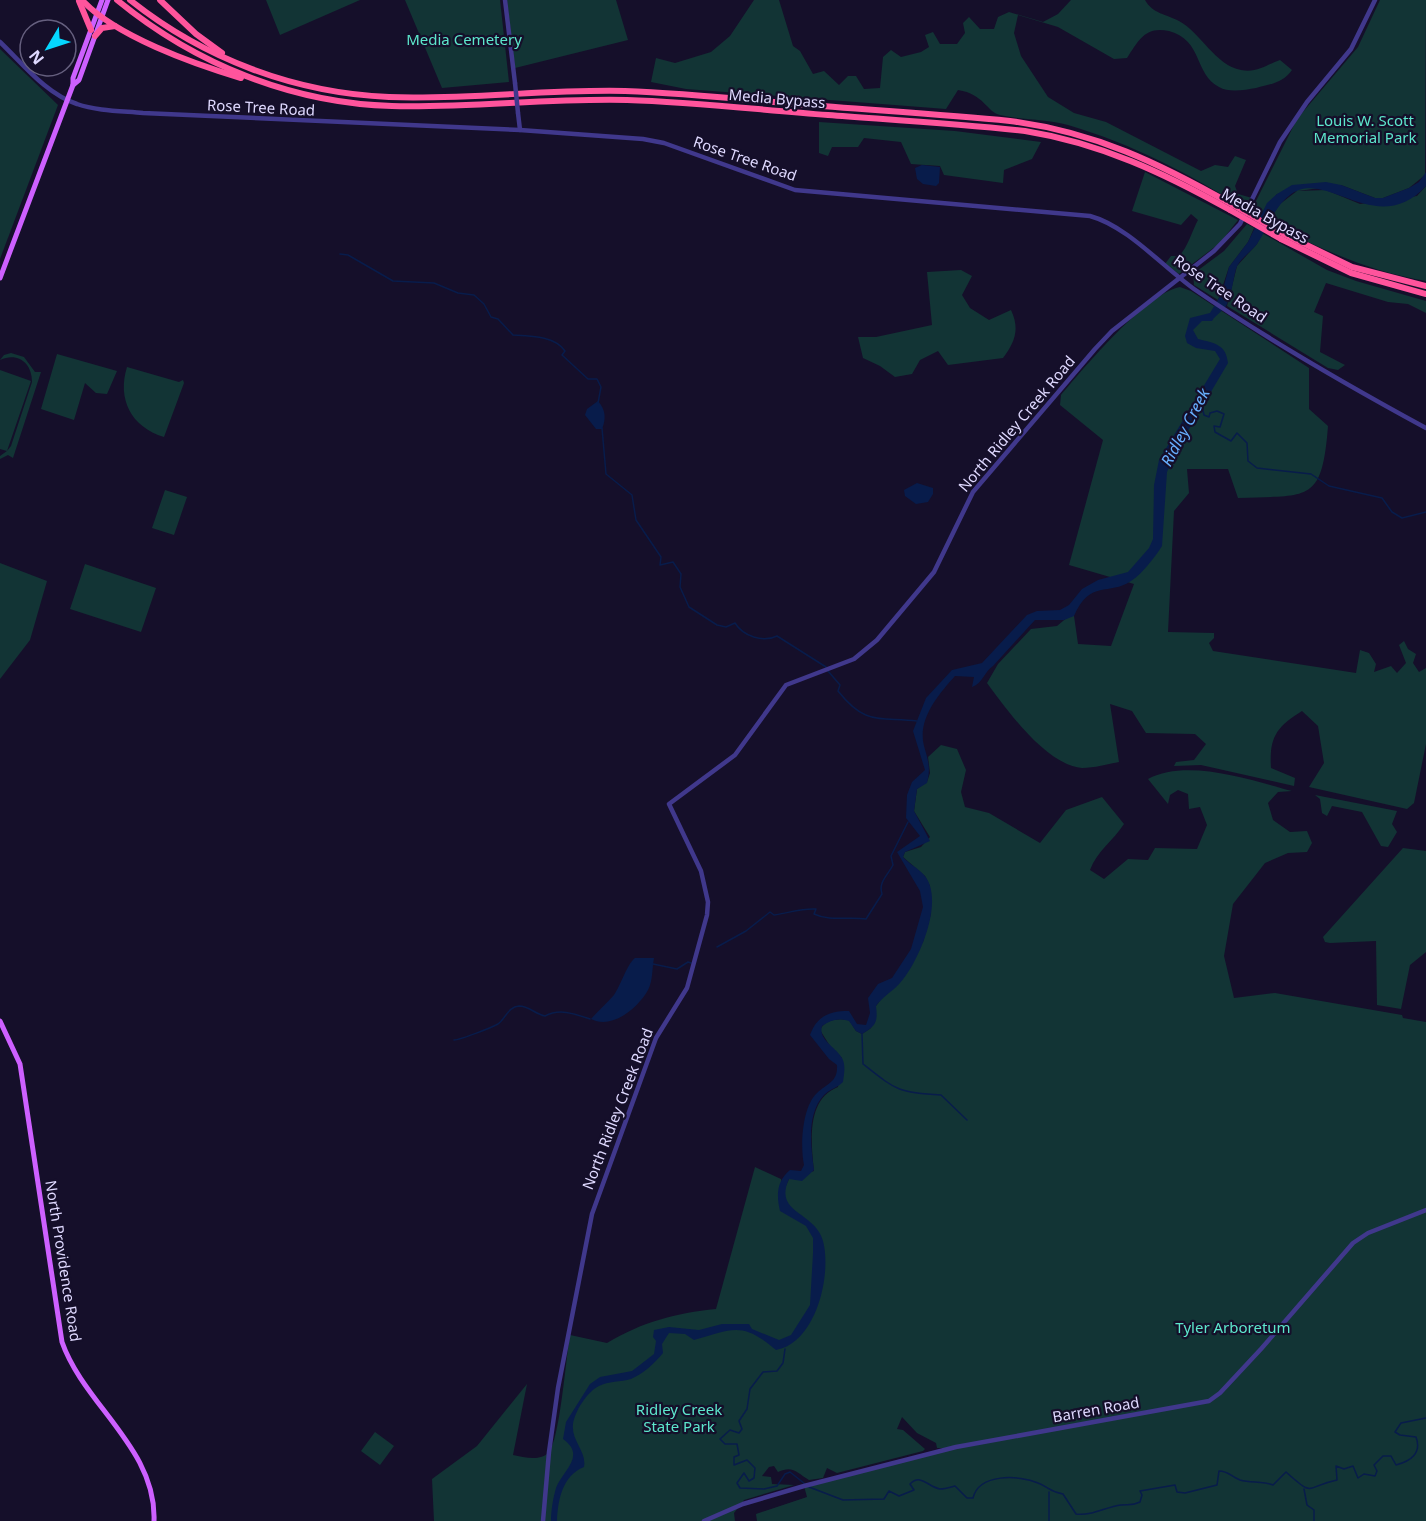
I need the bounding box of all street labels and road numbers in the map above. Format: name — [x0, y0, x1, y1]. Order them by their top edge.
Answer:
street label: Media Bypass — [728, 84, 826, 112]
street label: Rose Tree Road — [206, 94, 316, 120]
street label: Rose Tree Road — [691, 131, 800, 185]
street label: Media Bypass — [1218, 183, 1313, 247]
street label: Rose Tree Road — [1170, 250, 1271, 327]
street label: North Ridley Creek Road — [953, 351, 1079, 495]
street label: North Ridley Creek Road — [577, 1025, 657, 1192]
street label: North Providence Road — [41, 1179, 87, 1343]
street label: Barren Road — [1051, 1392, 1141, 1426]

